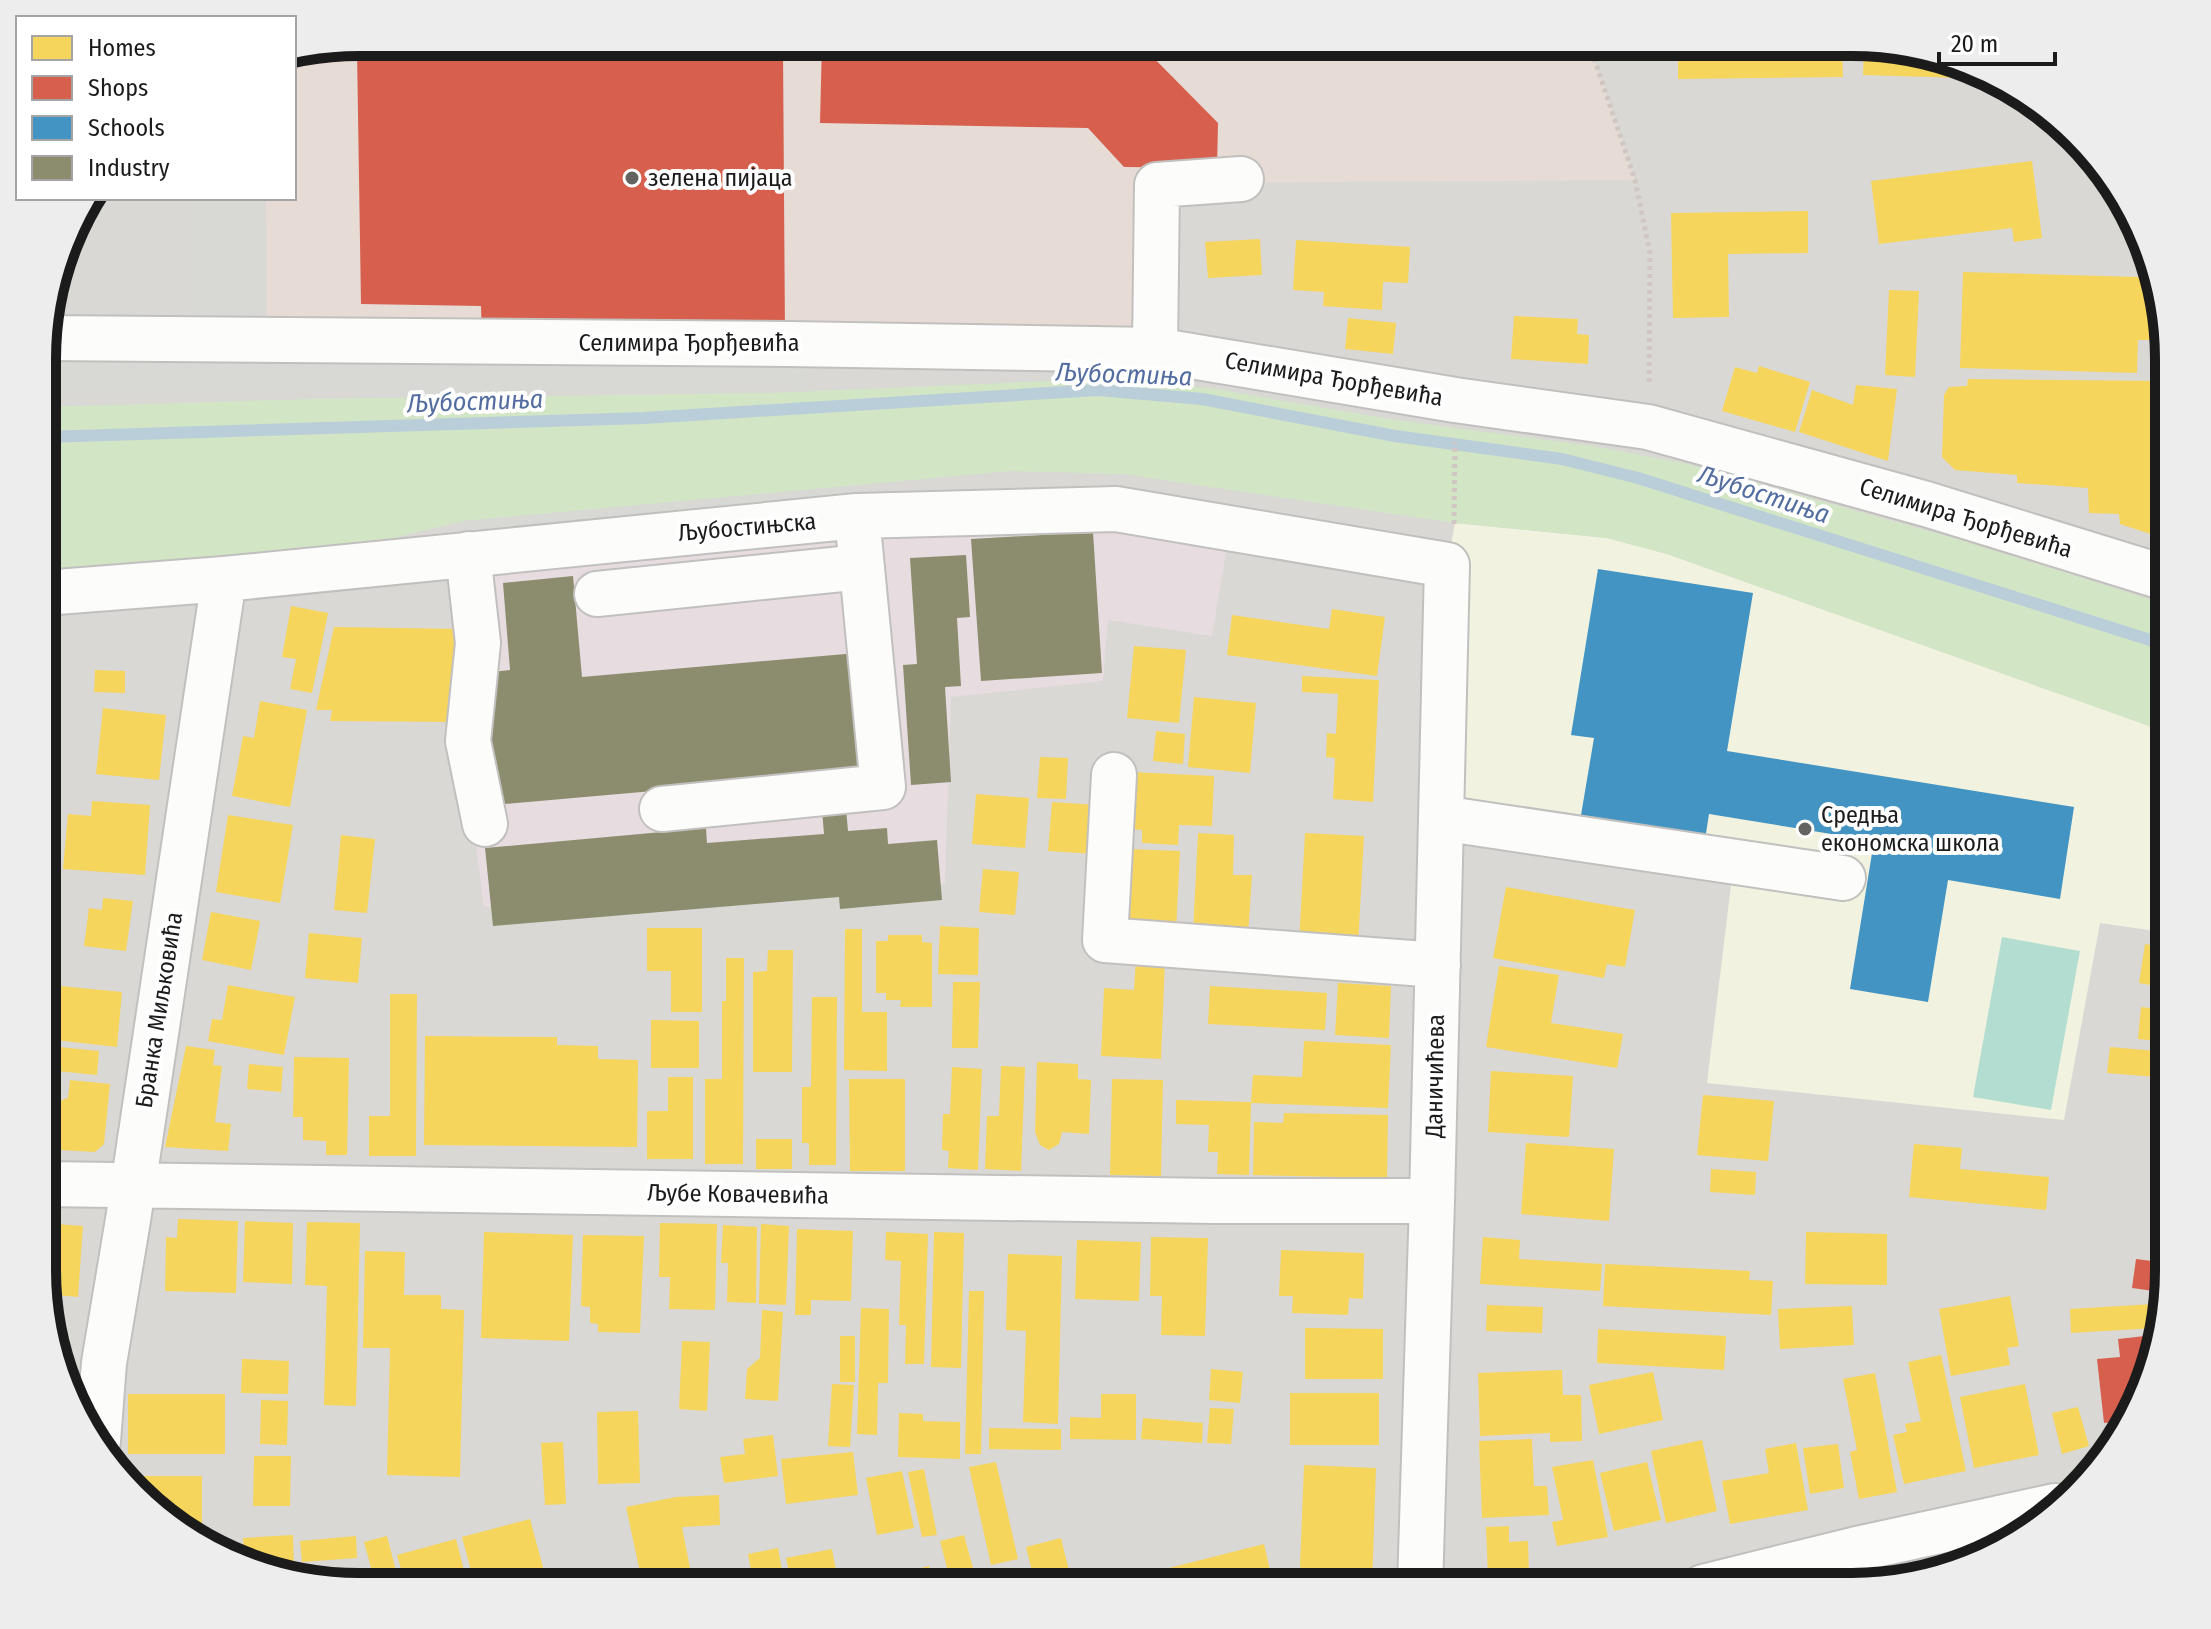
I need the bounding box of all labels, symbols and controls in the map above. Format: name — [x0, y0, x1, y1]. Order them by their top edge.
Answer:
legend — [16, 16, 296, 200]
scale bar — [1939, 16, 2055, 66]
text: 20 m — [1951, 30, 1998, 58]
text: Homes — [88, 34, 156, 62]
text: Shops — [88, 74, 148, 102]
text: Schools — [88, 114, 165, 142]
text: Industry — [88, 154, 170, 182]
place label: зелена пијаца — [648, 164, 792, 192]
marker: зелена пијаца — [623, 169, 641, 187]
street label: Селимира Ђорђевића — [578, 329, 800, 357]
street label: Селимира Ђорђевића — [1223, 346, 1445, 412]
water label: Љубостиња — [1054, 357, 1193, 392]
water label: Љубостиња — [405, 384, 544, 419]
water label: Љубостиња — [1693, 458, 1834, 530]
street label: Селимира Ђорђевића — [1856, 472, 2076, 564]
street label: Љубостињска — [677, 507, 817, 547]
place label: Средња економска школа — [1821, 801, 2000, 857]
marker: Средња економска школа — [1796, 820, 1814, 838]
street label: Бранка Миљковића — [130, 910, 188, 1110]
street label: Даничићева — [1420, 1014, 1450, 1139]
street label: Љубе Ковачевића — [647, 1178, 829, 1210]

